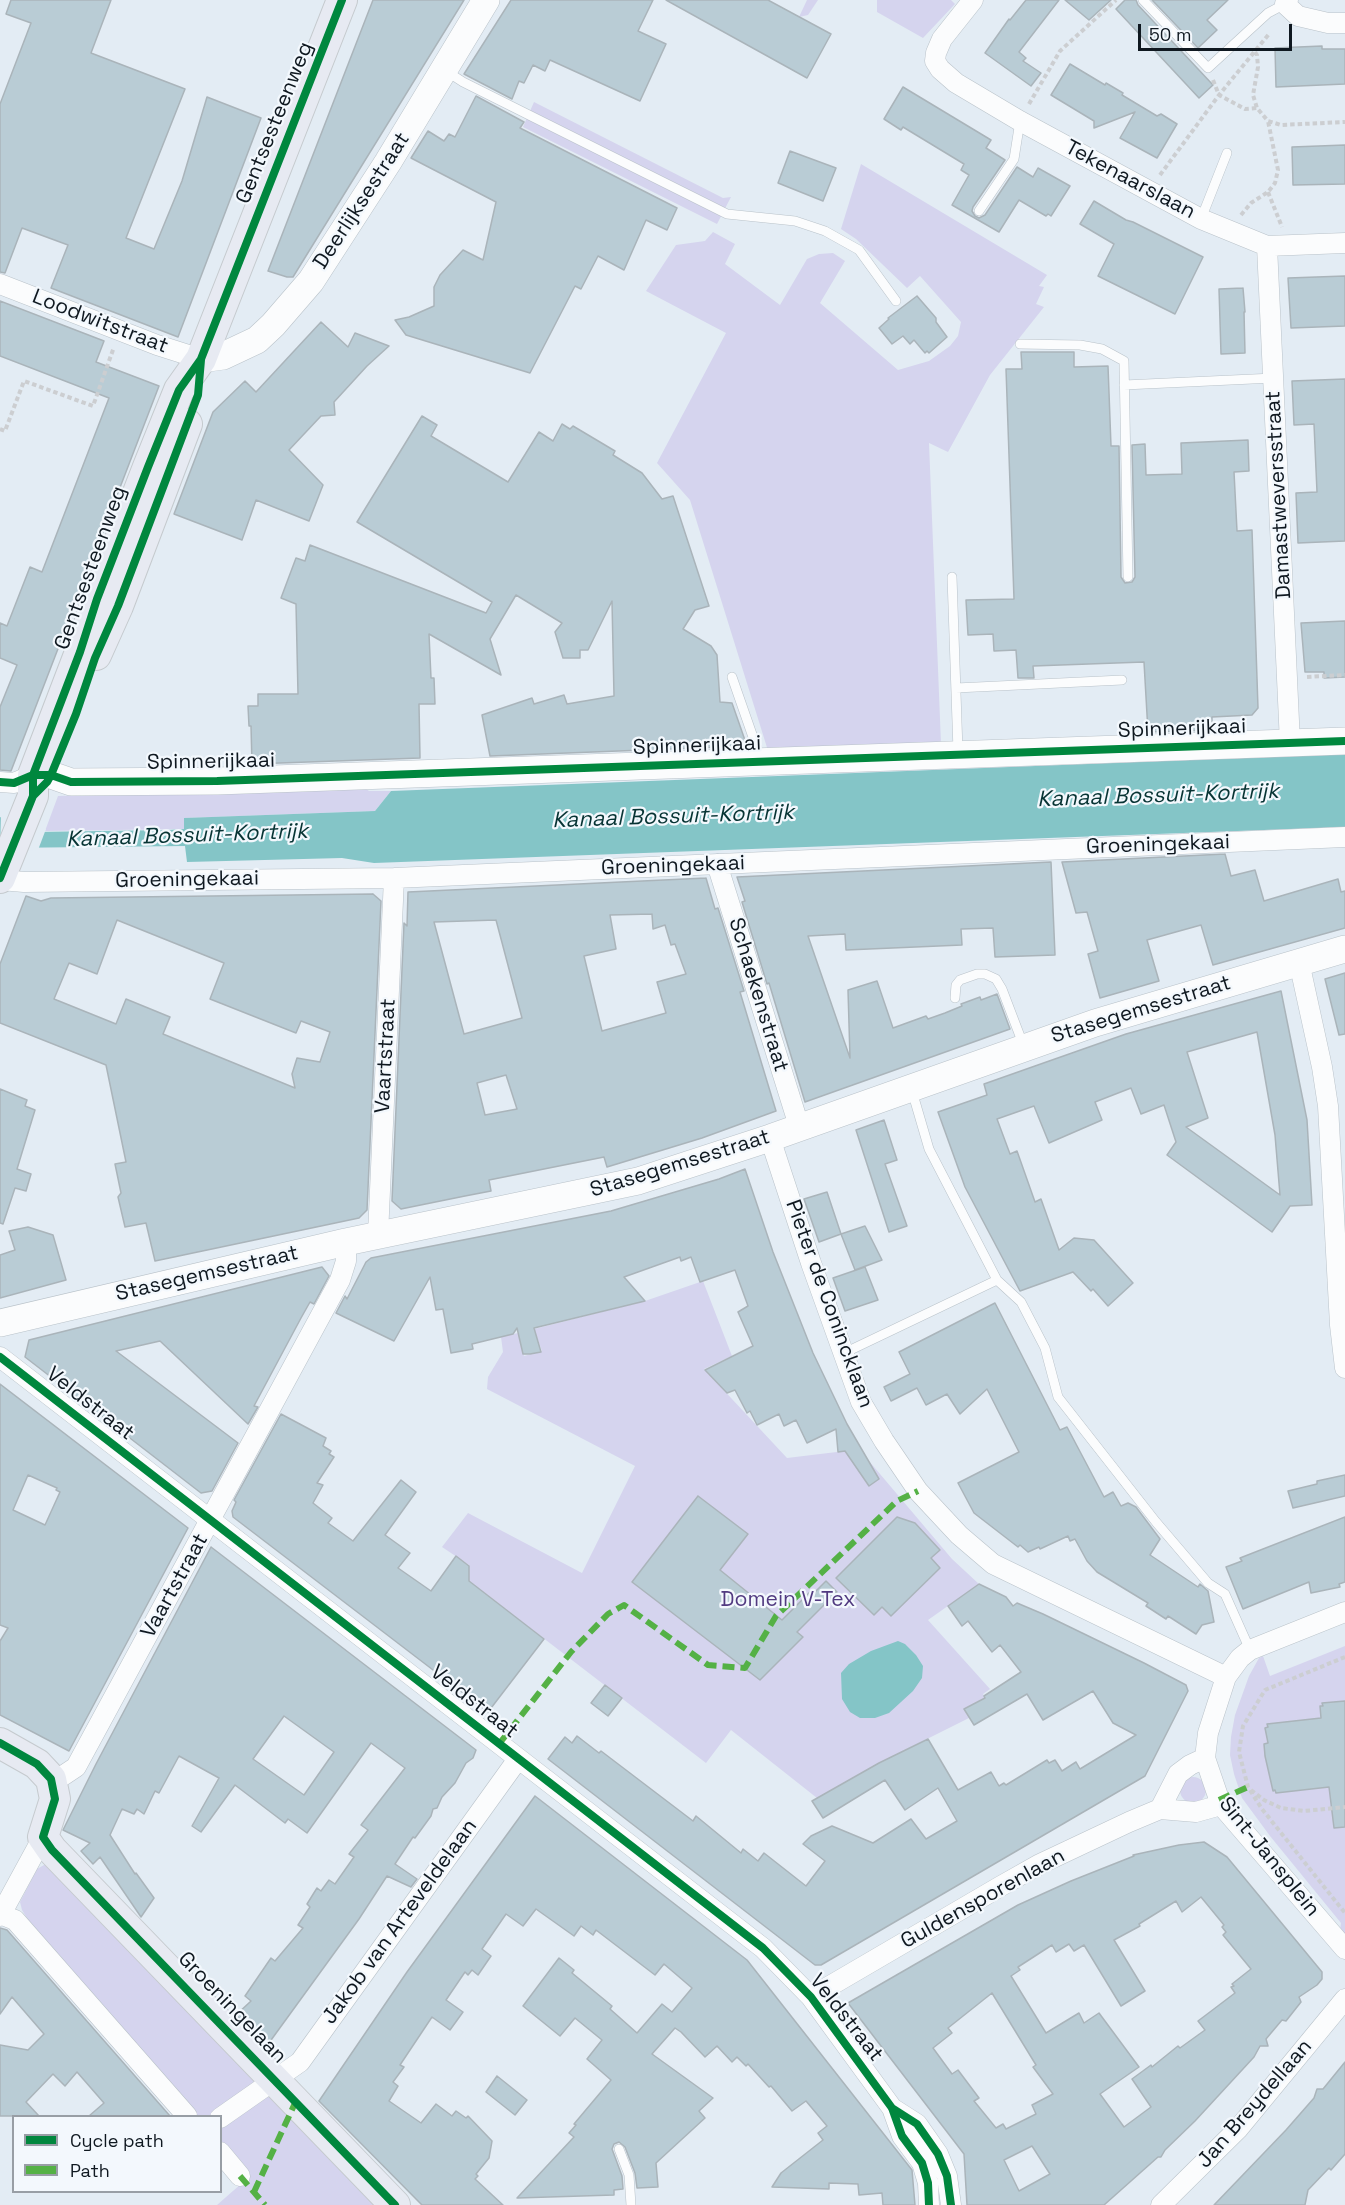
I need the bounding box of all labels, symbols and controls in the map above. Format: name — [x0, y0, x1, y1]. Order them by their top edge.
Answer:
scale bar — [1141, 12, 1296, 50]
text: 50 m — [1149, 23, 1191, 46]
street label: Gentsesteenweg — [231, 38, 319, 208]
street label: Deerlijksestraat — [308, 128, 416, 274]
street label: Tekenaarslaan — [1061, 135, 1199, 225]
street label: Loodwitstraat — [28, 284, 172, 360]
street label: Damastweversstraat — [1261, 390, 1297, 600]
street label: Gentsesteenweg — [50, 483, 132, 653]
street label: Spinnerijkaai — [1117, 714, 1247, 744]
street label: Spinnerijkaai — [632, 731, 762, 761]
street label: Spinnerijkaai — [147, 748, 275, 776]
water label: Kanaal Bossuit-Kortrijk — [1037, 779, 1279, 813]
water label: Kanaal Bossuit-Kortrijk — [552, 800, 794, 834]
water label: Kanaal Bossuit-Kortrijk — [66, 819, 308, 853]
street label: Groeningekaai — [1086, 830, 1230, 860]
street label: Groeningekaai — [601, 851, 745, 881]
street label: Groeningekaai — [115, 866, 259, 894]
street label: Schaekenstraat — [723, 915, 793, 1075]
street label: Stasegemsestraat — [1048, 971, 1234, 1049]
street label: Vaartstraat — [370, 998, 402, 1114]
street label: Stasegemsestraat — [587, 1125, 773, 1203]
street label: Pieter de Conincklaan — [780, 1197, 878, 1411]
street label: Stasegemsestraat — [113, 1241, 301, 1307]
street label: Veldstraat — [41, 1362, 139, 1446]
street label: Vaartstraat — [136, 1530, 214, 1642]
park label: Domein V-Tex — [721, 1587, 855, 1613]
street label: Veldstraat — [425, 1660, 523, 1744]
street label: Sint-Jansplein — [1213, 1792, 1325, 1922]
street label: Jakob van Arteveldelaan — [317, 1815, 483, 2029]
street label: Guldensporenlaan — [897, 1844, 1069, 1954]
street label: Groeningelaan — [172, 1947, 292, 2069]
street label: Veldstraat — [804, 1969, 888, 2067]
street label: Jan Breydellaan — [1192, 2035, 1318, 2173]
legend — [12, 2115, 222, 2193]
text: Cycle path — [70, 2129, 164, 2152]
text: Path — [70, 2159, 110, 2182]

